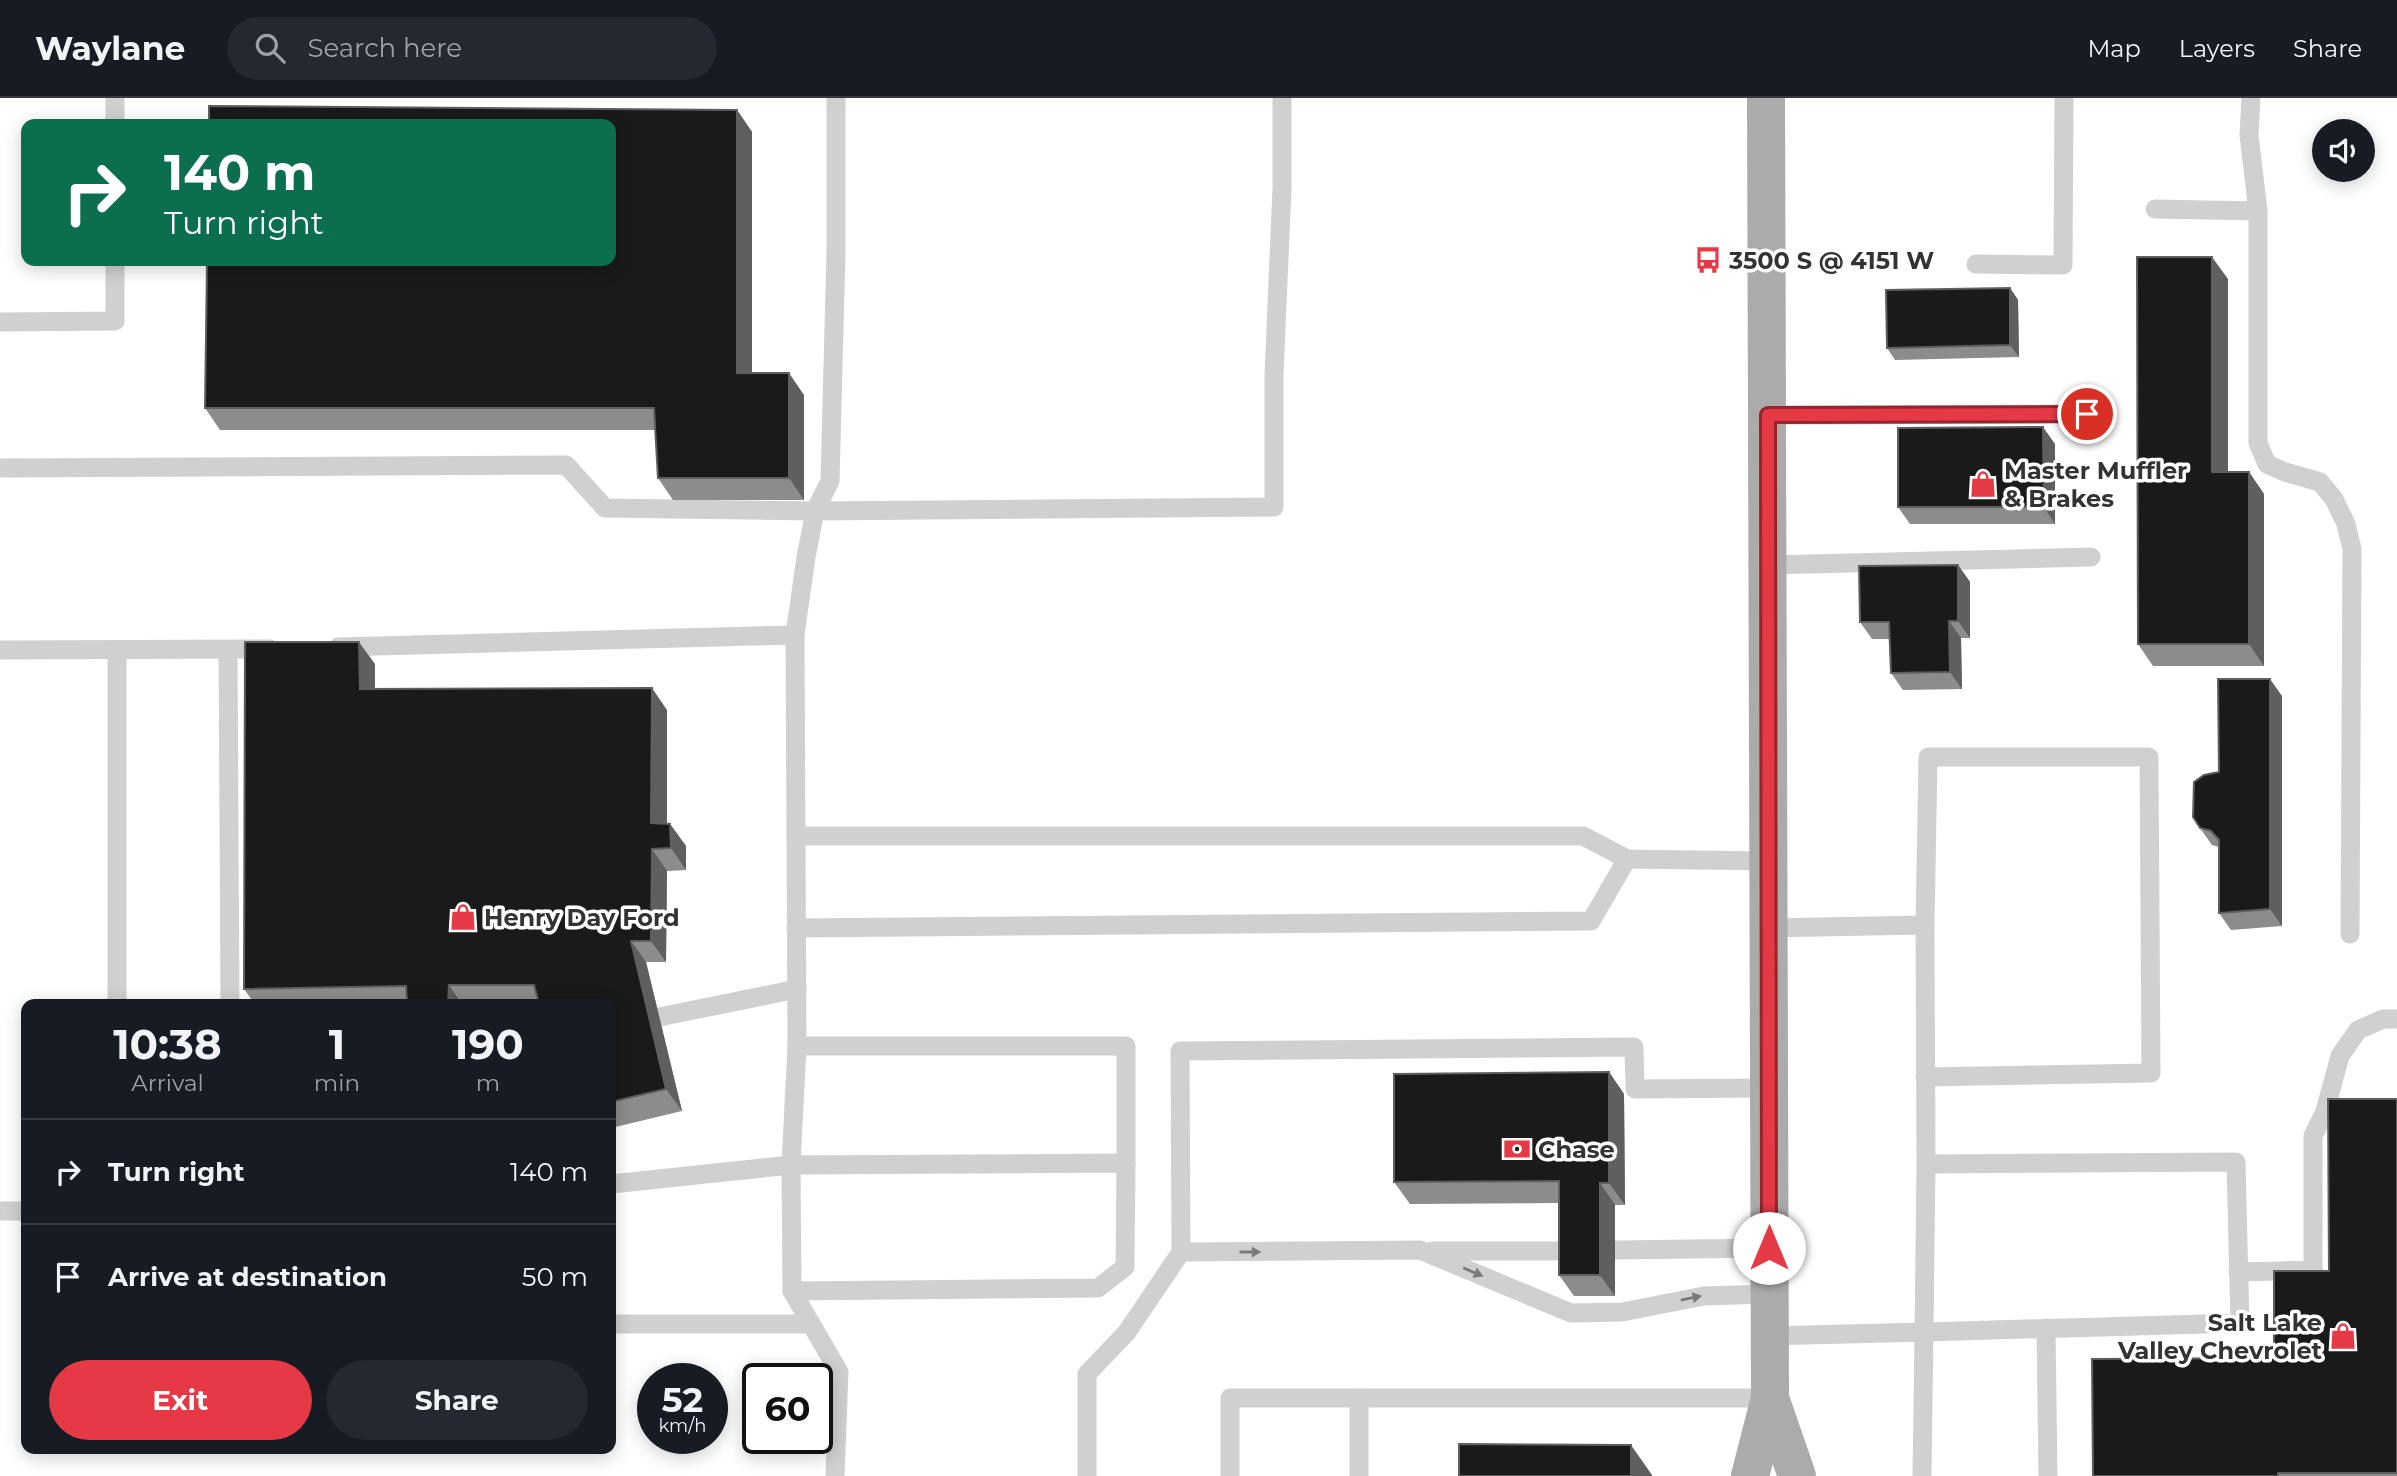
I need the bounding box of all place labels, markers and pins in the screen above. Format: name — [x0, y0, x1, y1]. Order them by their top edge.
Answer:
bus stop icon: 3500 S @ 4151 W — [1693, 245, 1723, 275]
place label: 3500 S @ 4151 W — [1728, 246, 1934, 275]
pin — [2057, 384, 2117, 444]
place label: Master Muffler & Brakes — [2004, 456, 2187, 513]
shop icon: Master Muffler & Brakes — [1968, 469, 1998, 499]
shop icon: Henry Day Ford — [448, 902, 478, 932]
place label: Henry Day Ford — [484, 903, 680, 932]
bank icon: Chase — [1502, 1134, 1532, 1164]
place label: Chase — [1538, 1135, 1615, 1164]
place label: Salt Lake Valley Chevrolet — [2117, 1308, 2323, 1365]
shop icon: Salt Lake Valley Chevrolet — [2328, 1321, 2358, 1351]

